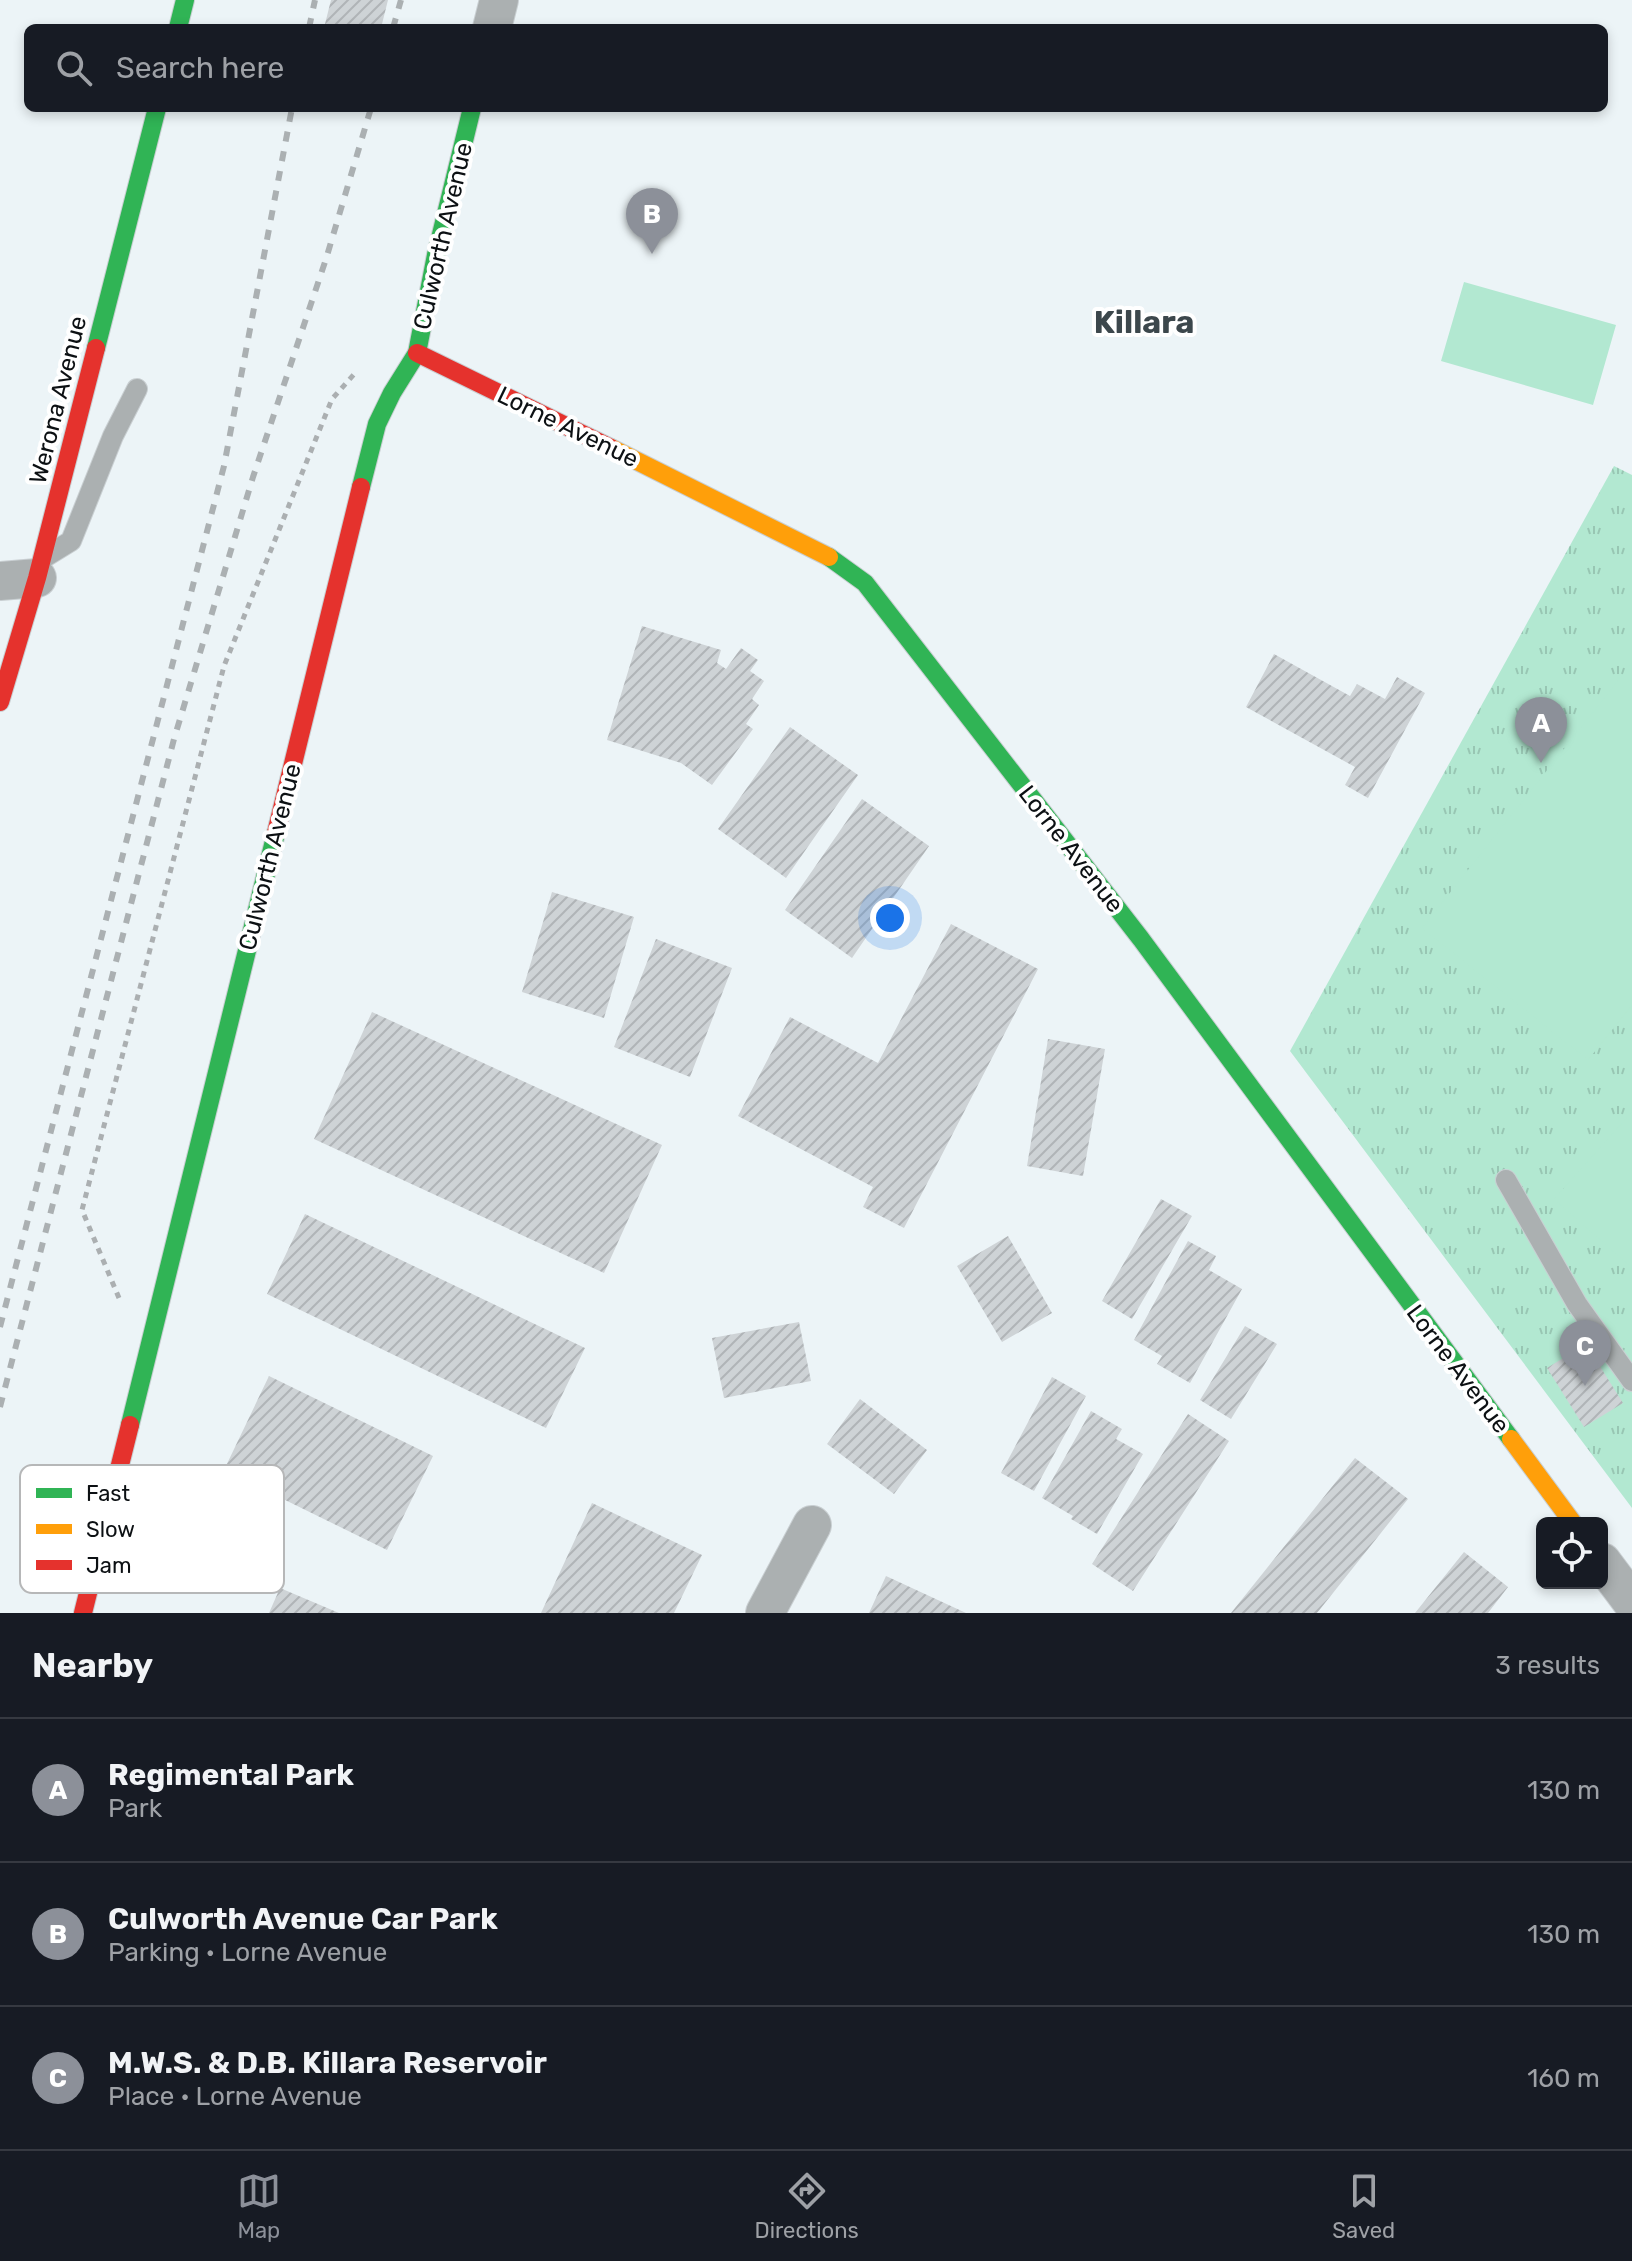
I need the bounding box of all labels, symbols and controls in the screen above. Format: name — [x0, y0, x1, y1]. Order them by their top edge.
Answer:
search box — [24, 24, 1608, 112]
icon: search — [52, 46, 96, 90]
text: Search here — [116, 50, 284, 86]
street label: Culworth Avenue — [408, 140, 478, 332]
pin: B — [626, 188, 678, 254]
district label: Killara — [1094, 303, 1194, 341]
street label: Werona Avenue — [24, 313, 92, 487]
street label: Lorne Avenue — [493, 381, 643, 473]
pin: A — [1515, 697, 1567, 763]
street label: Culworth Avenue — [233, 761, 307, 953]
street label: Lorne Avenue — [1013, 780, 1129, 918]
your location — [870, 898, 910, 938]
street label: Lorne Avenue — [1401, 1299, 1515, 1439]
pin: C — [1559, 1320, 1611, 1386]
legend — [20, 1465, 284, 1593]
text: Fast — [86, 1480, 131, 1507]
text: Slow — [86, 1516, 135, 1543]
map controls — [1536, 1517, 1608, 1589]
button: locate — [1536, 1517, 1608, 1589]
text: Jam — [86, 1552, 132, 1579]
text: Nearby — [32, 1645, 153, 1686]
text: 3 results — [1495, 1650, 1600, 1681]
text: Regimental Park — [108, 1757, 354, 1793]
text: A — [49, 1775, 67, 1806]
text: 130 m — [1527, 1775, 1600, 1806]
text: Park — [108, 1793, 162, 1824]
text: Culworth Avenue Car Park — [108, 1901, 498, 1937]
text: B — [49, 1919, 67, 1950]
text: 130 m — [1527, 1919, 1600, 1950]
text: Parking · Lorne Avenue — [108, 1937, 387, 1968]
text: M.W.S. & D.B. Killara Reservoir — [108, 2045, 547, 2081]
text: C — [49, 2063, 67, 2094]
text: 160 m — [1527, 2063, 1600, 2094]
text: Place · Lorne Avenue — [108, 2081, 362, 2112]
tab: Map — [237, 2169, 281, 2244]
tab: Directions — [754, 2169, 859, 2244]
tab: Saved — [1332, 2169, 1395, 2244]

